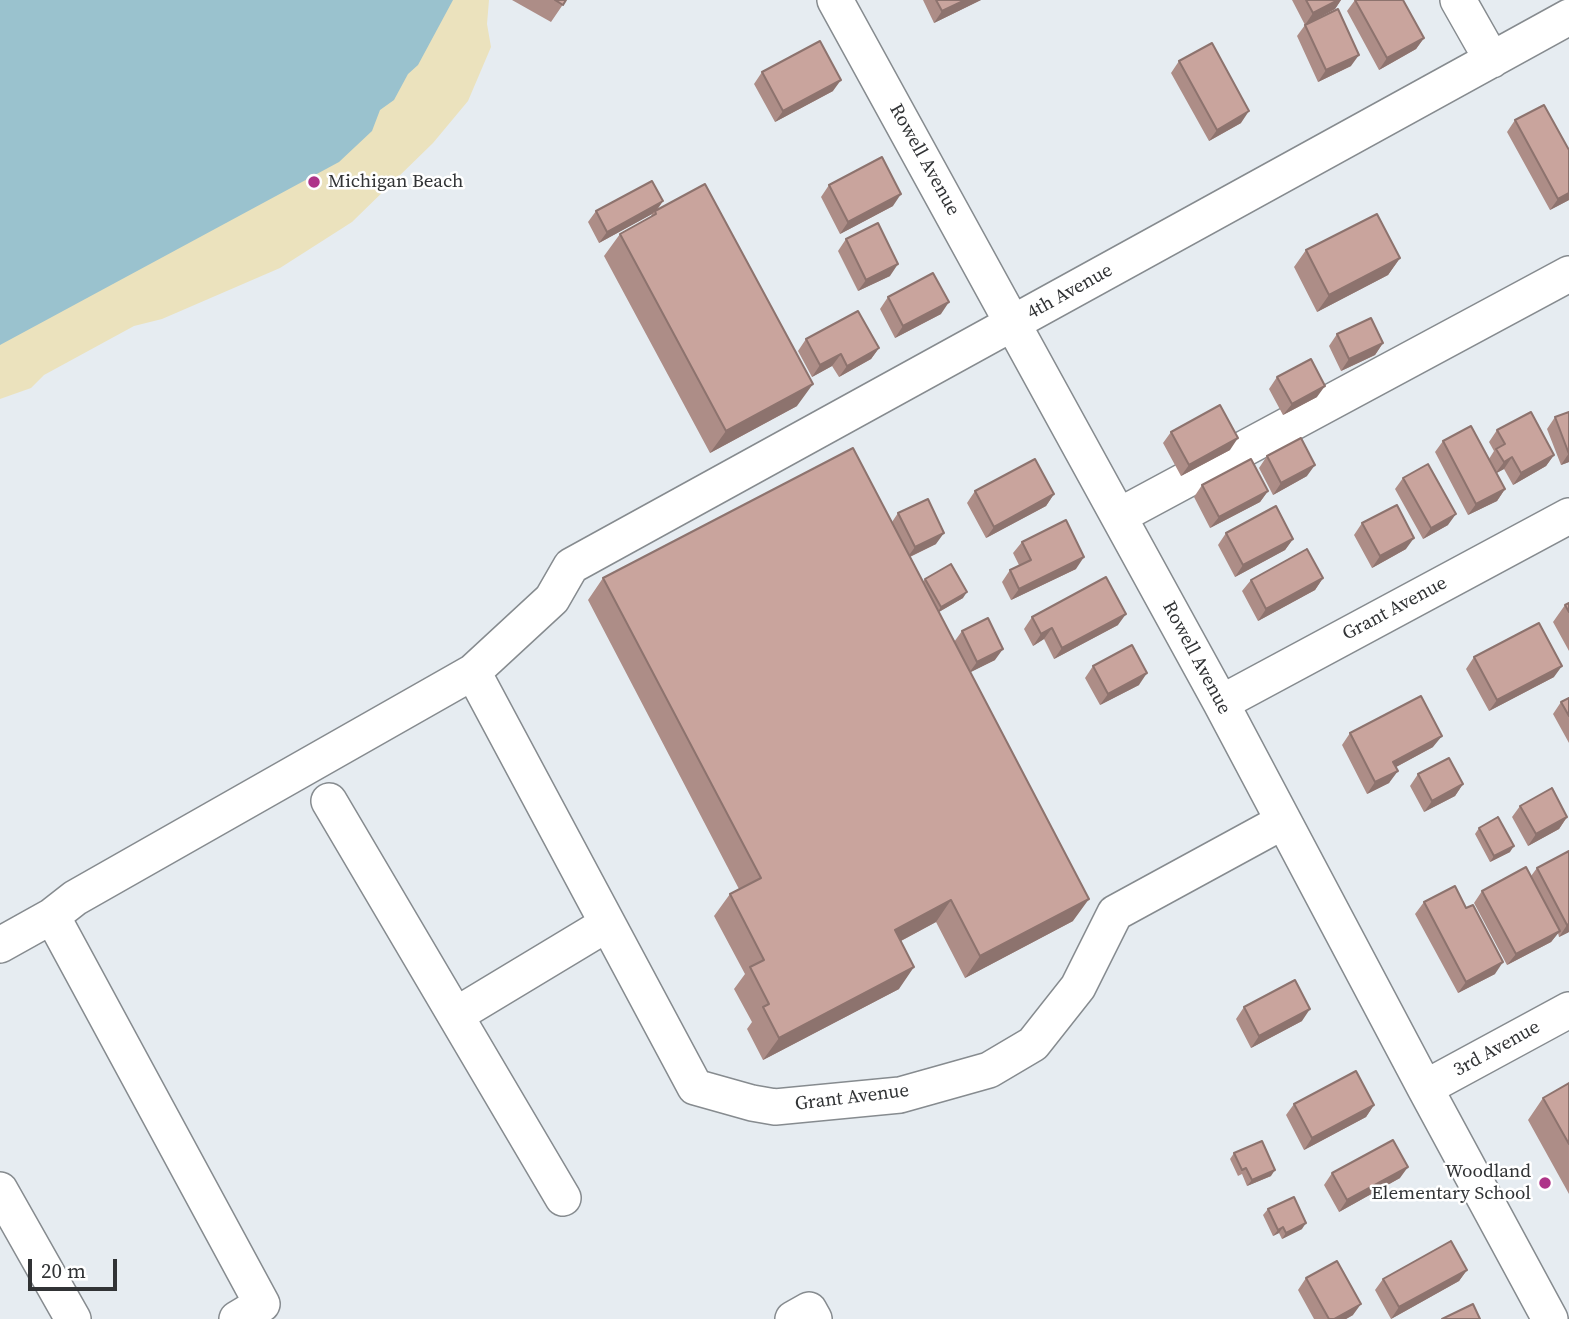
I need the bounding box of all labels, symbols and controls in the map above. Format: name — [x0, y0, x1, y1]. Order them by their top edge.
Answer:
street label: Rowell Avenue — [884, 100, 964, 220]
place label: Michigan Beach — [328, 171, 464, 193]
marker: Michigan Beach — [306, 174, 322, 190]
street label: 4th Avenue — [1023, 259, 1117, 325]
street label: Grant Avenue — [1339, 572, 1451, 646]
street label: Rowell Avenue — [1157, 598, 1235, 718]
street label: 3rd Avenue — [1450, 1016, 1544, 1082]
street label: Grant Avenue — [794, 1080, 910, 1116]
place label: Woodland Elementary School — [1371, 1161, 1531, 1205]
marker: Woodland Elementary School — [1537, 1175, 1553, 1191]
scale bar — [32, 1246, 121, 1290]
text: 20 m — [41, 1256, 86, 1285]

